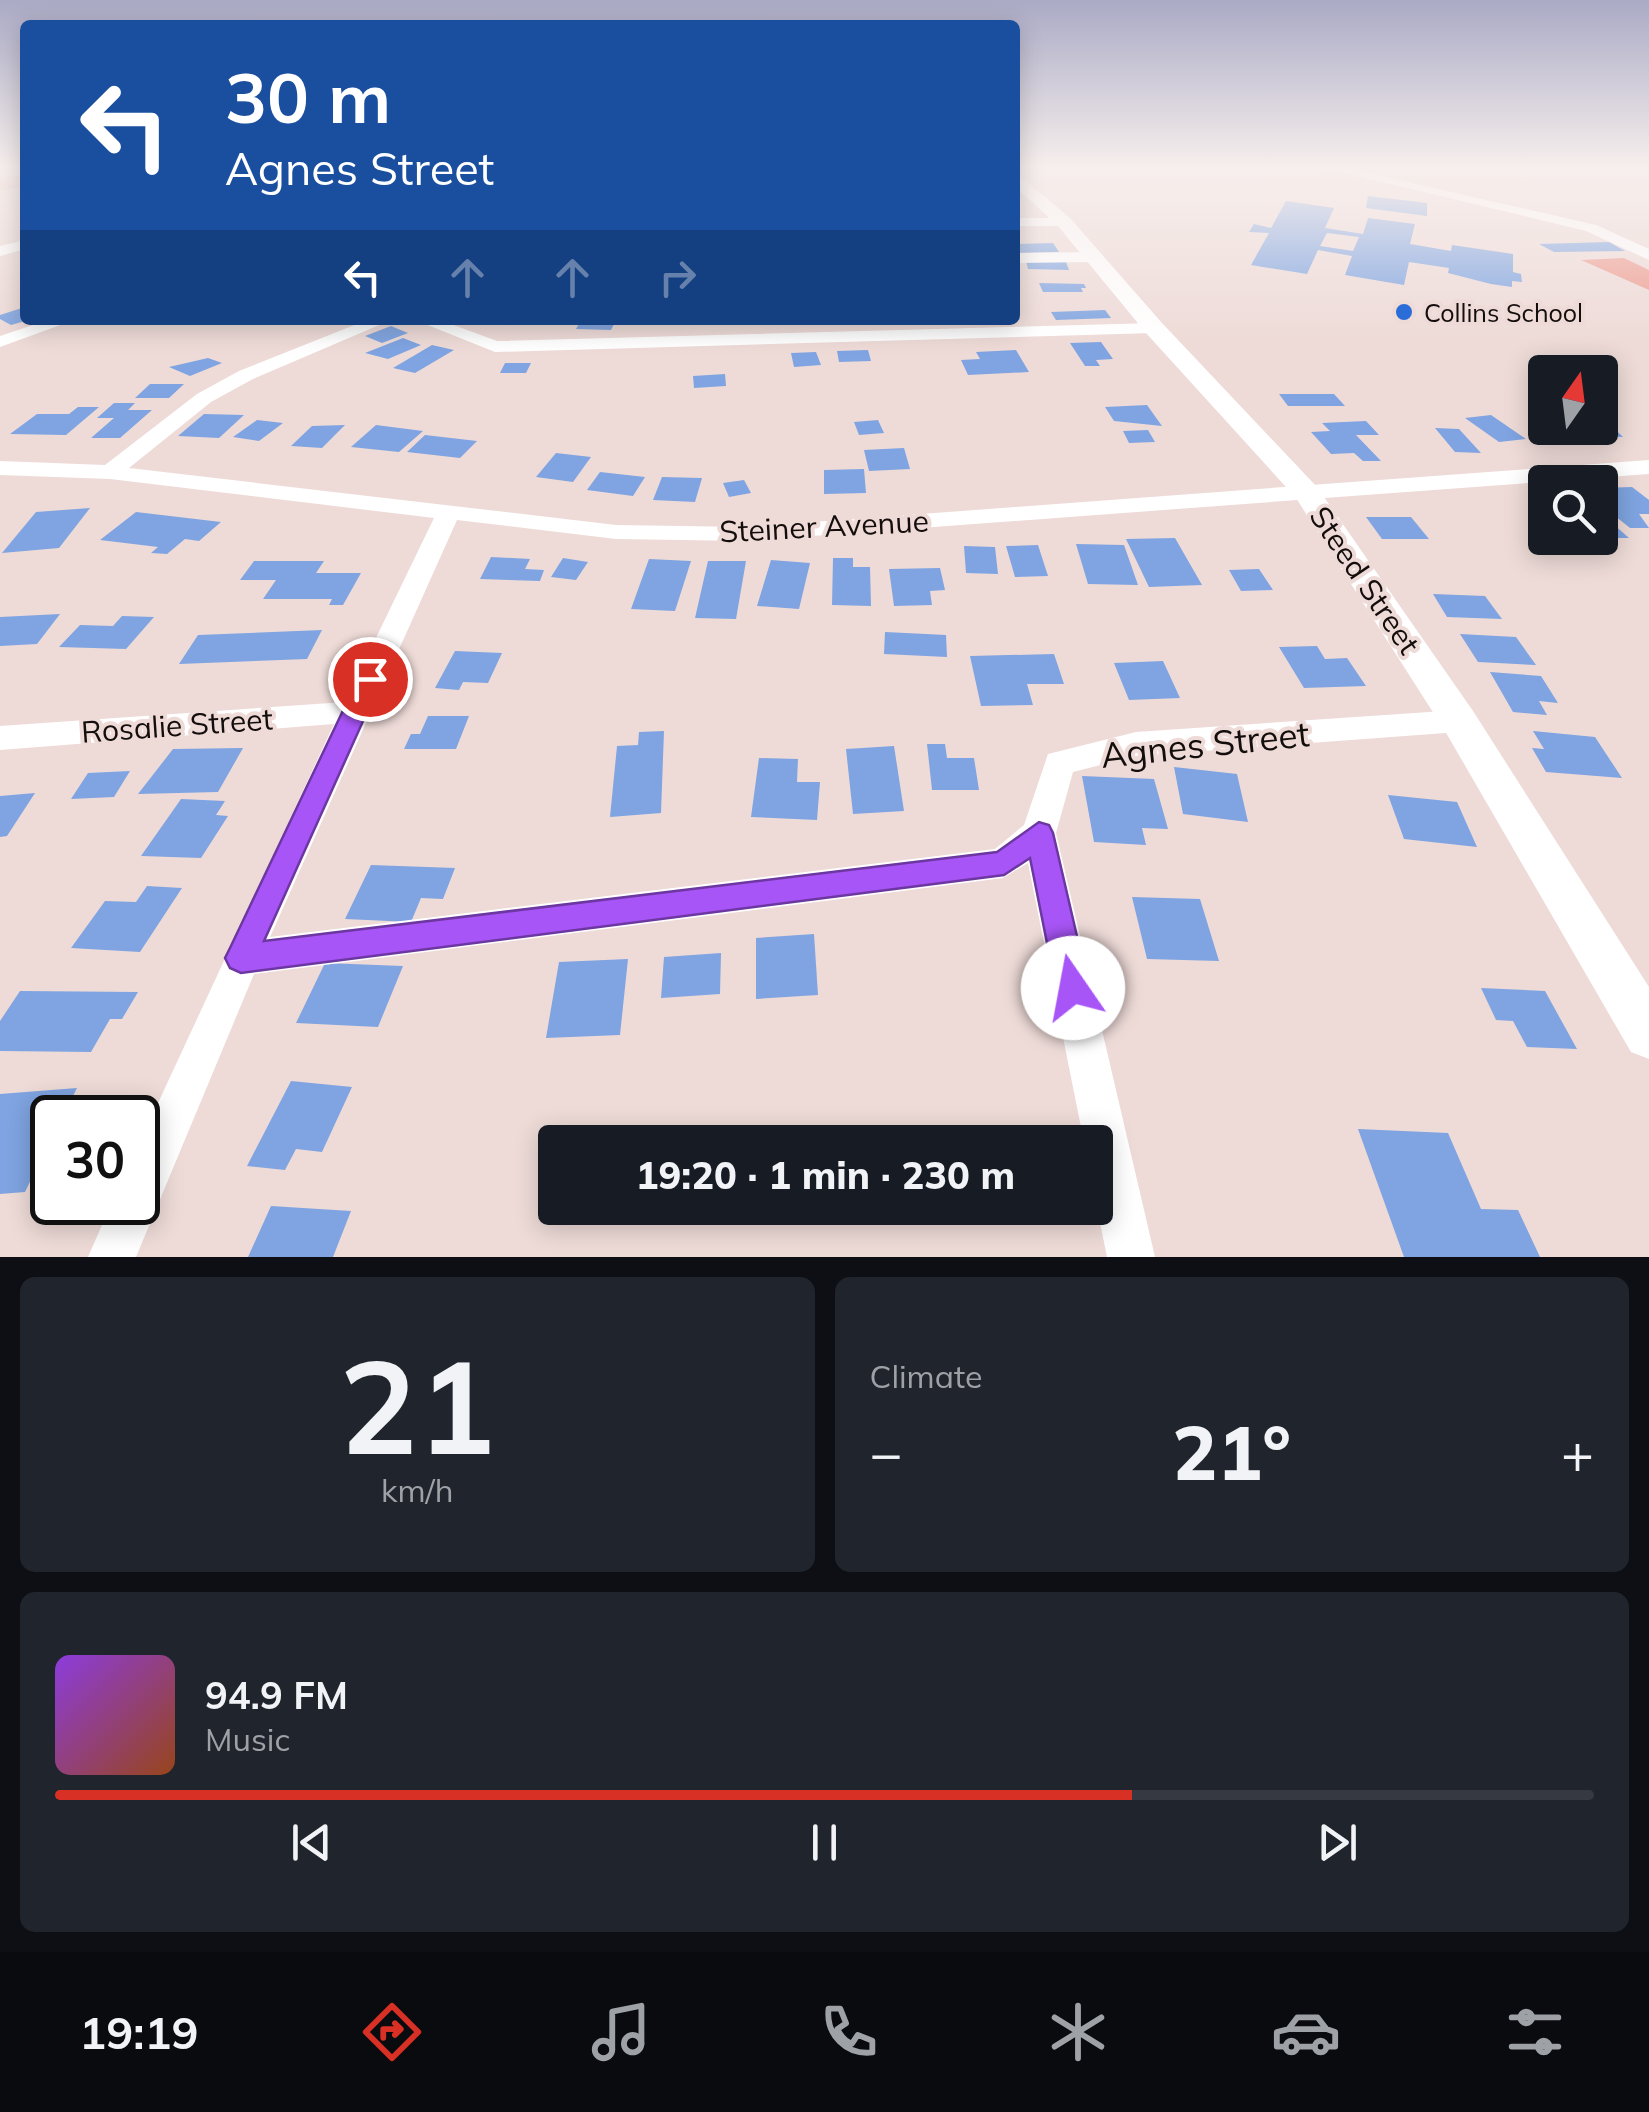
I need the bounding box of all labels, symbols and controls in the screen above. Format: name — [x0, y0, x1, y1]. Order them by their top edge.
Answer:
text: 30 m — [225, 53, 391, 141]
icon: left — [60, 60, 190, 190]
text: Agnes Street — [225, 140, 494, 196]
icon: left — [335, 250, 390, 305]
icon: ahead — [440, 250, 495, 305]
icon: ahead — [545, 250, 600, 305]
icon: right — [650, 250, 705, 305]
place label: Collins School — [1424, 297, 1583, 328]
marker: Collins School — [1393, 301, 1415, 323]
north arrow — [1528, 355, 1618, 445]
map controls — [1528, 355, 1618, 555]
button: search — [1528, 465, 1618, 555]
street label: Steed Street — [1302, 499, 1428, 661]
street label: Steiner Avenue — [718, 502, 930, 550]
pin — [328, 637, 413, 722]
icon: arrive — [343, 652, 398, 707]
street label: Rosalie Street — [80, 699, 274, 751]
street label: Agnes Street — [1099, 711, 1311, 777]
position arrow — [1021, 936, 1125, 1040]
speed limit sign: 30 — [30, 1095, 160, 1225]
text: 19:20 · 1 min · 230 m — [636, 1151, 1015, 1199]
text: 21 — [339, 1323, 495, 1487]
text: Climate — [870, 1356, 982, 1396]
text: 21° — [1172, 1405, 1291, 1499]
text: − — [870, 1418, 903, 1487]
text: + — [1561, 1418, 1594, 1487]
text: km/h — [381, 1470, 453, 1510]
text: 94.9 FM — [205, 1671, 348, 1719]
text: Music — [205, 1719, 290, 1759]
icon: previous — [284, 1815, 339, 1870]
icon: pause — [797, 1815, 852, 1870]
icon: next — [1310, 1815, 1365, 1870]
icon: directions — [357, 1997, 427, 2067]
icon: music — [586, 1997, 656, 2067]
icon: phone — [814, 1997, 884, 2067]
icon: climate — [1043, 1997, 1113, 2067]
icon: car — [1271, 1997, 1341, 2067]
icon: filters — [1500, 1997, 1570, 2067]
text: 19:19 — [79, 2004, 198, 2060]

